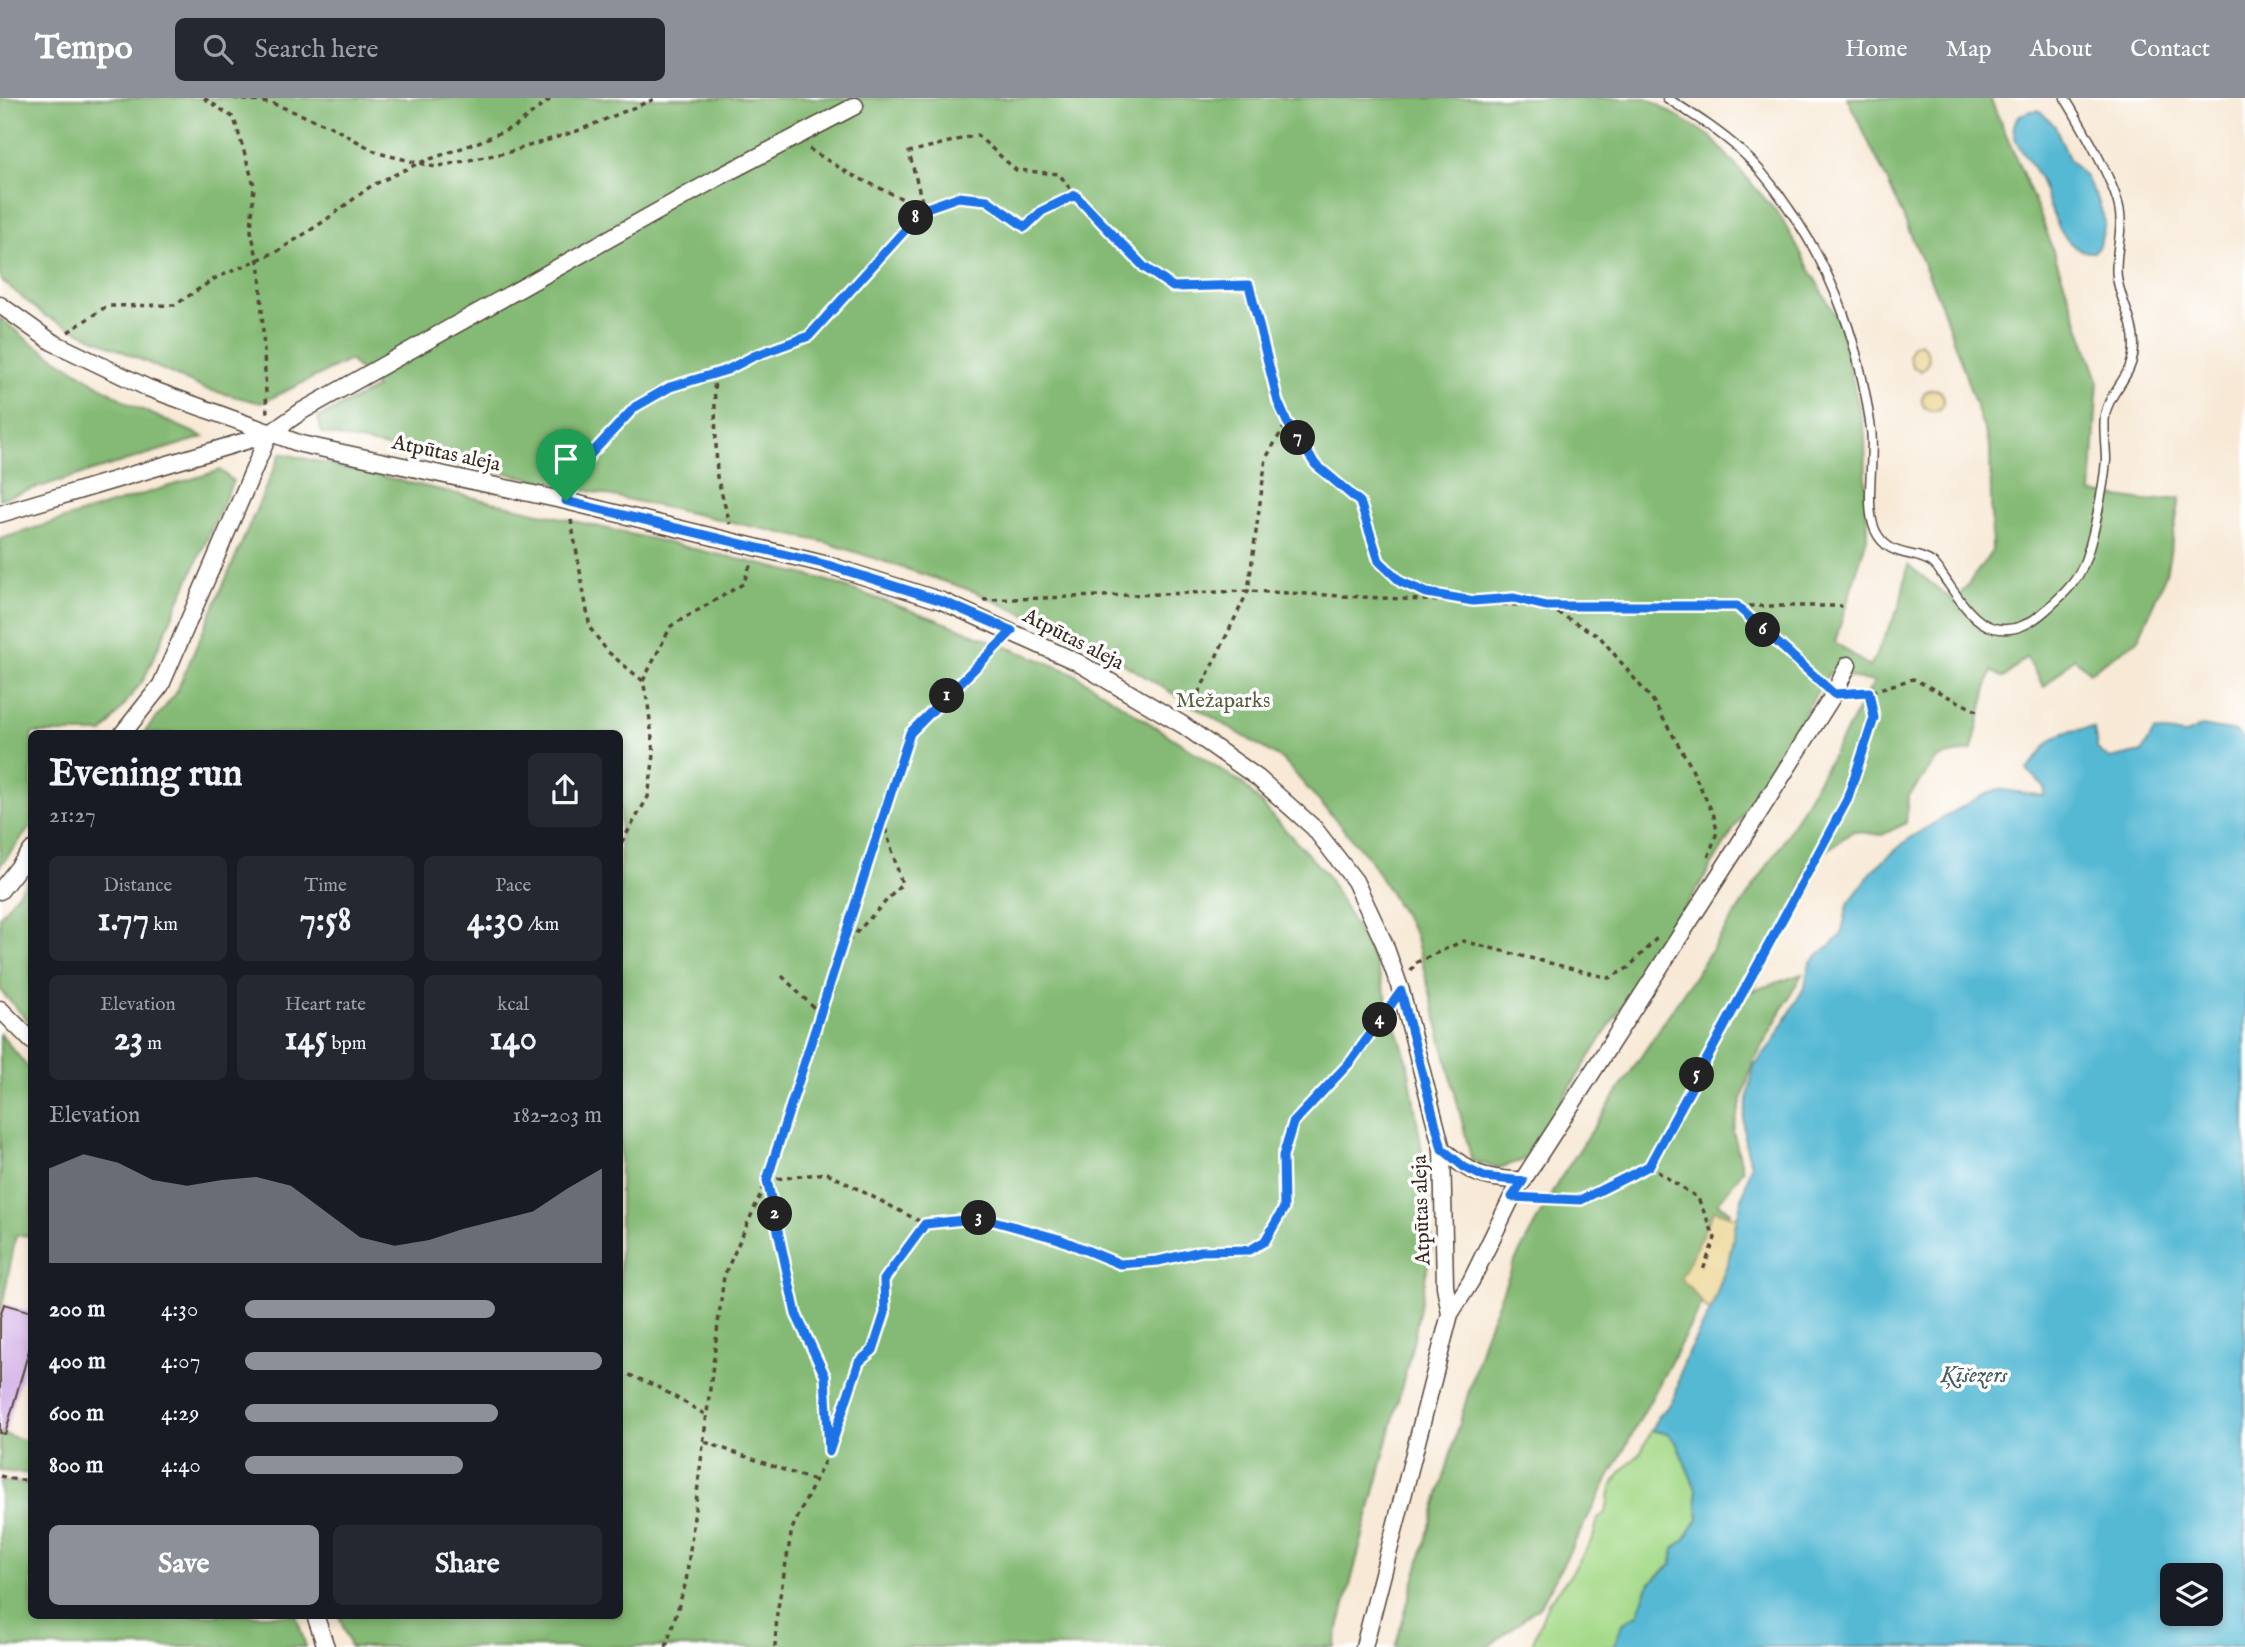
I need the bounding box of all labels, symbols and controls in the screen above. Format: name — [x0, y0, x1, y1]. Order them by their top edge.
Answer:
search box — [175, 18, 665, 81]
text: Tempo — [35, 28, 133, 70]
icon: search — [199, 30, 237, 68]
text: Search here — [255, 33, 378, 66]
text: Home — [1845, 34, 1908, 65]
text: Map — [1946, 34, 1992, 65]
text: About — [2030, 34, 2092, 65]
text: Contact — [2130, 34, 2210, 65]
pin: 8 — [898, 200, 934, 236]
text: 8 — [912, 205, 919, 229]
pin: 7 — [1280, 420, 1316, 456]
text: 7 — [1293, 425, 1302, 449]
street label: Atpūtas aleja — [388, 429, 504, 479]
pin — [536, 429, 596, 501]
icon: arrive — [547, 440, 585, 478]
street label: Atpūtas aleja — [1017, 602, 1129, 677]
pin: 6 — [1746, 612, 1780, 648]
text: 6 — [1758, 617, 1767, 641]
pin: 1 — [930, 678, 964, 714]
text: 1 — [943, 683, 950, 707]
park label: Mežaparks — [1176, 688, 1270, 715]
text: Evening run — [49, 751, 243, 799]
button: share — [528, 753, 602, 827]
text: 21:27 — [49, 801, 96, 830]
text: Distance — [103, 874, 172, 898]
text: Time — [304, 874, 347, 898]
text: Pace — [495, 874, 531, 898]
text: 1.77 — [98, 898, 149, 943]
text: 7:58 — [299, 898, 352, 943]
text: 4:30 — [467, 898, 524, 943]
text: km — [149, 913, 178, 937]
text: /km — [524, 913, 559, 937]
text: Elevation — [100, 993, 176, 1017]
text: Heart rate — [285, 993, 366, 1017]
text: kcal — [497, 993, 529, 1017]
pin: 4 — [1362, 1002, 1398, 1038]
text: 4 — [1375, 1007, 1384, 1031]
text: 23 — [114, 1017, 143, 1062]
text: 145 — [285, 1017, 327, 1062]
text: 140 — [489, 1017, 537, 1062]
text: m — [143, 1032, 162, 1056]
text: bpm — [327, 1032, 366, 1056]
pin: 5 — [1680, 1058, 1714, 1093]
text: 5 — [1693, 1062, 1700, 1086]
text: Elevation — [49, 1101, 140, 1130]
text: 182–203 m — [512, 1101, 602, 1130]
street label: Atpūtas aleja — [1407, 1154, 1437, 1267]
pin: 2 — [758, 1196, 792, 1232]
pin: 3 — [962, 1200, 996, 1236]
text: 2 — [770, 1201, 779, 1225]
text: 3 — [975, 1205, 982, 1229]
text: 200 m — [49, 1295, 105, 1324]
text: 4:30 — [161, 1295, 198, 1324]
text: 400 m — [49, 1347, 106, 1376]
text: 4:07 — [161, 1347, 200, 1376]
water label: Ķīšezers — [1940, 1361, 2008, 1390]
text: 600 m — [49, 1399, 104, 1428]
text: 4:29 — [161, 1399, 199, 1428]
text: 800 m — [49, 1451, 103, 1480]
text: 4:40 — [161, 1451, 201, 1480]
button: Save — [49, 1525, 319, 1605]
button: Share — [333, 1525, 602, 1605]
map controls — [2160, 1563, 2223, 1626]
button: layers — [2160, 1563, 2223, 1626]

